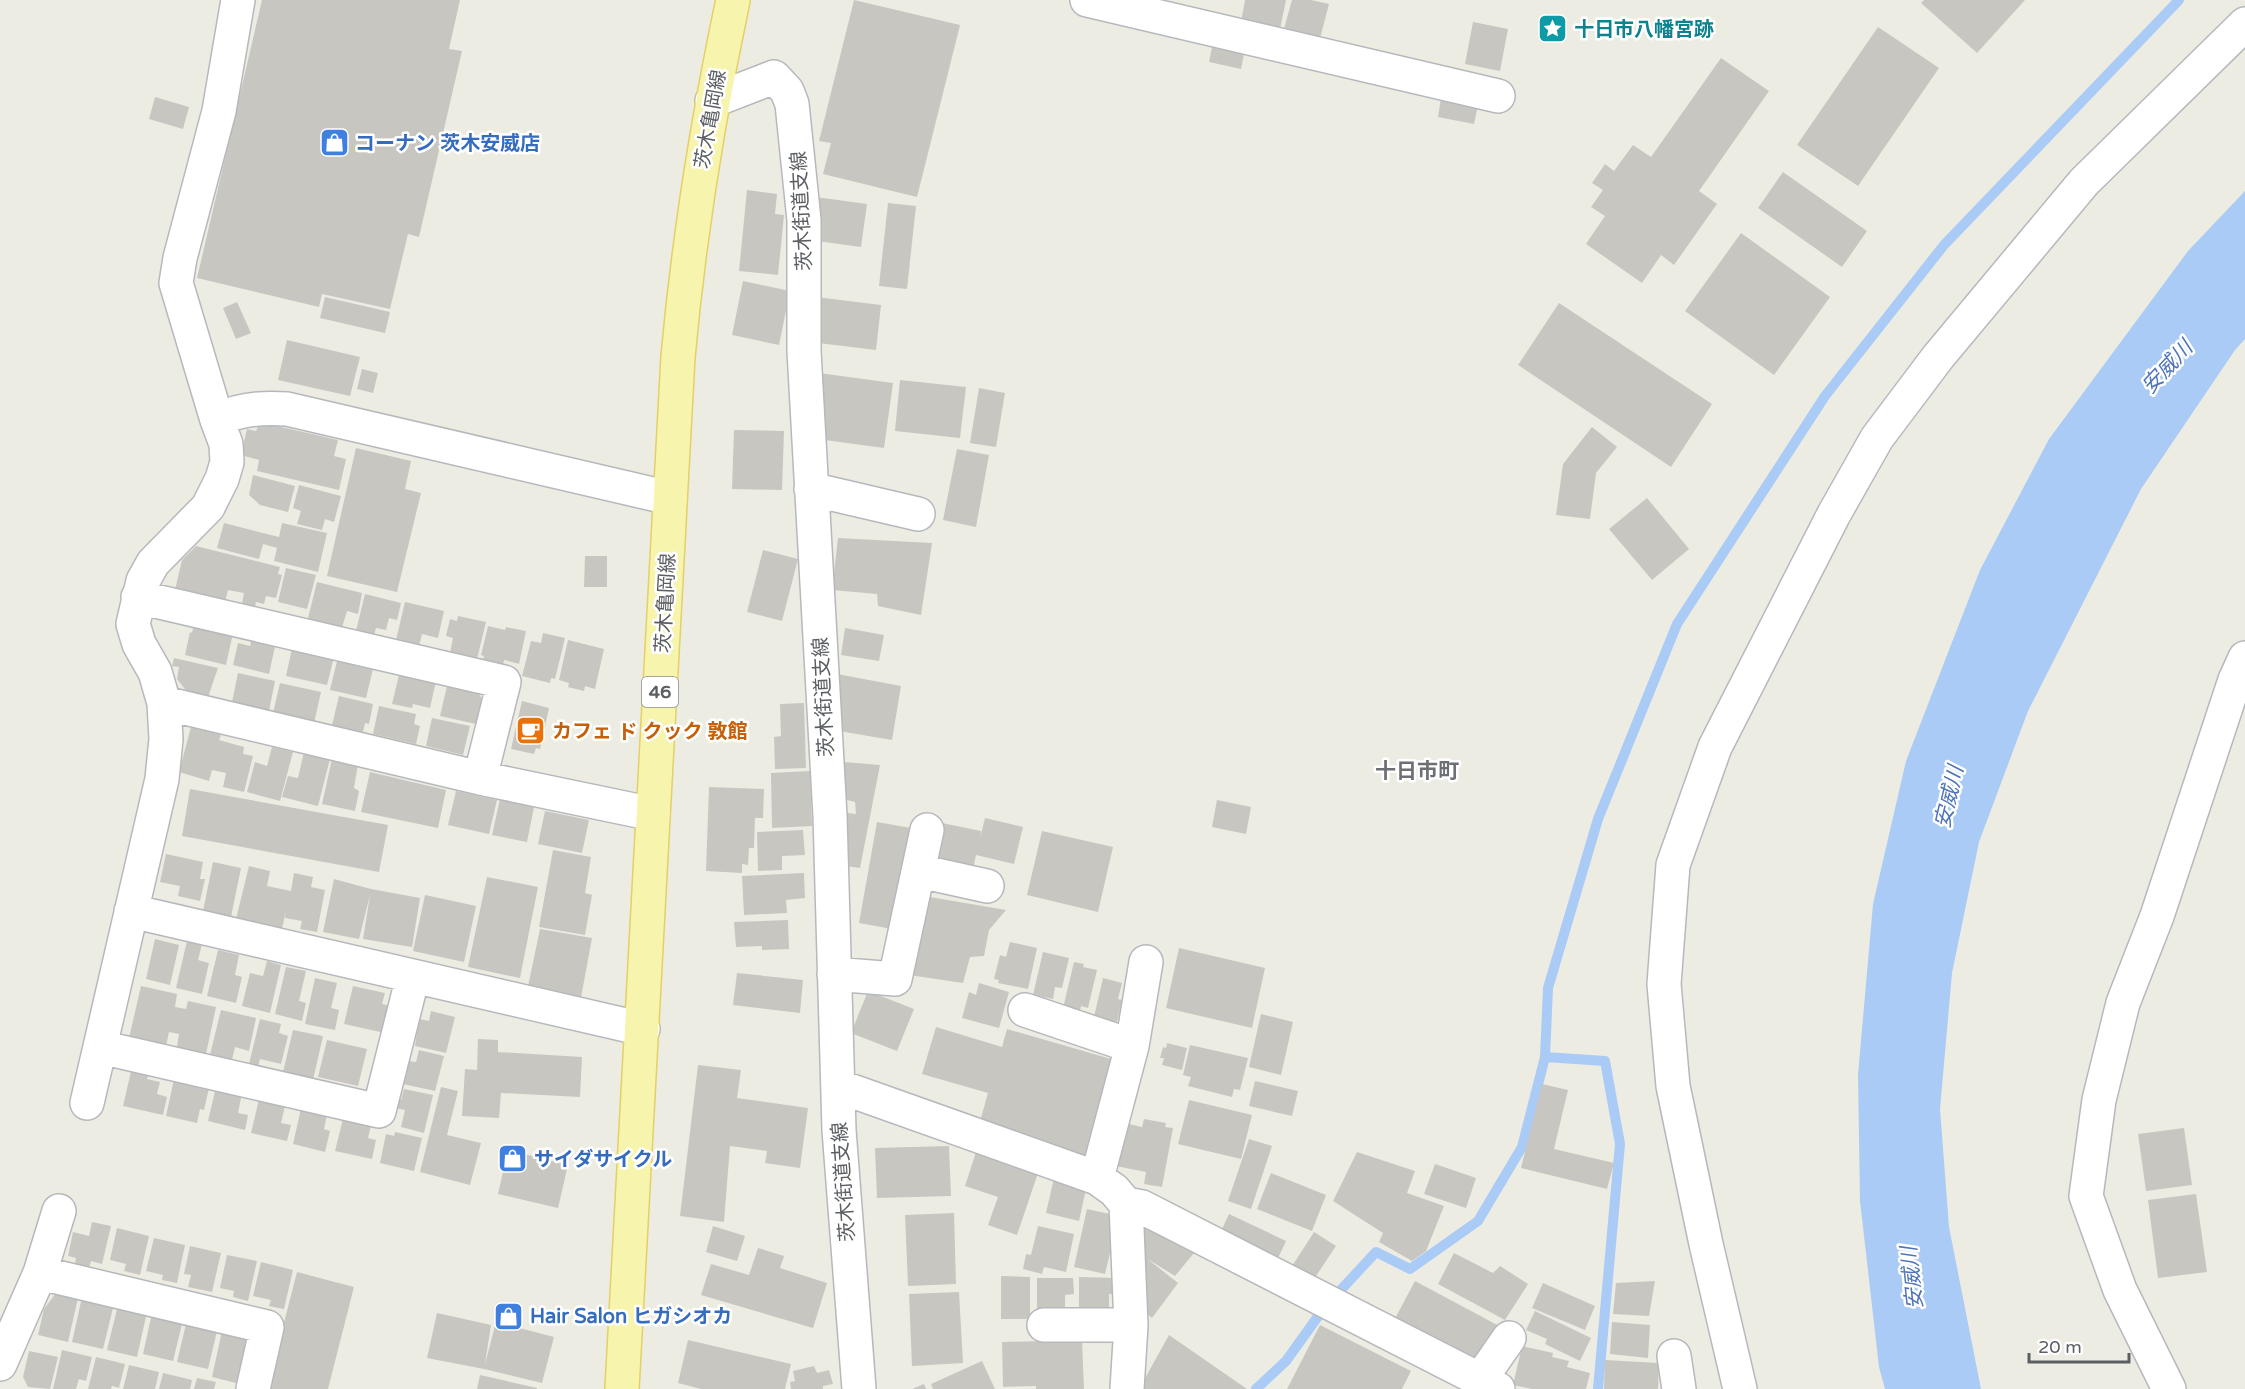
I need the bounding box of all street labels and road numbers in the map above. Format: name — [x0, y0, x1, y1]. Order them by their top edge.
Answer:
street label: 茨木亀岡線 — [690, 68, 731, 170]
street label: 茨木街道支線 — [787, 150, 817, 271]
street label: 茨木亀岡線 — [651, 552, 681, 654]
street label: 茨木街道支線 — [809, 636, 839, 757]
road number: 46 — [642, 677, 678, 707]
street label: 茨木街道支線 — [828, 1121, 860, 1243]

